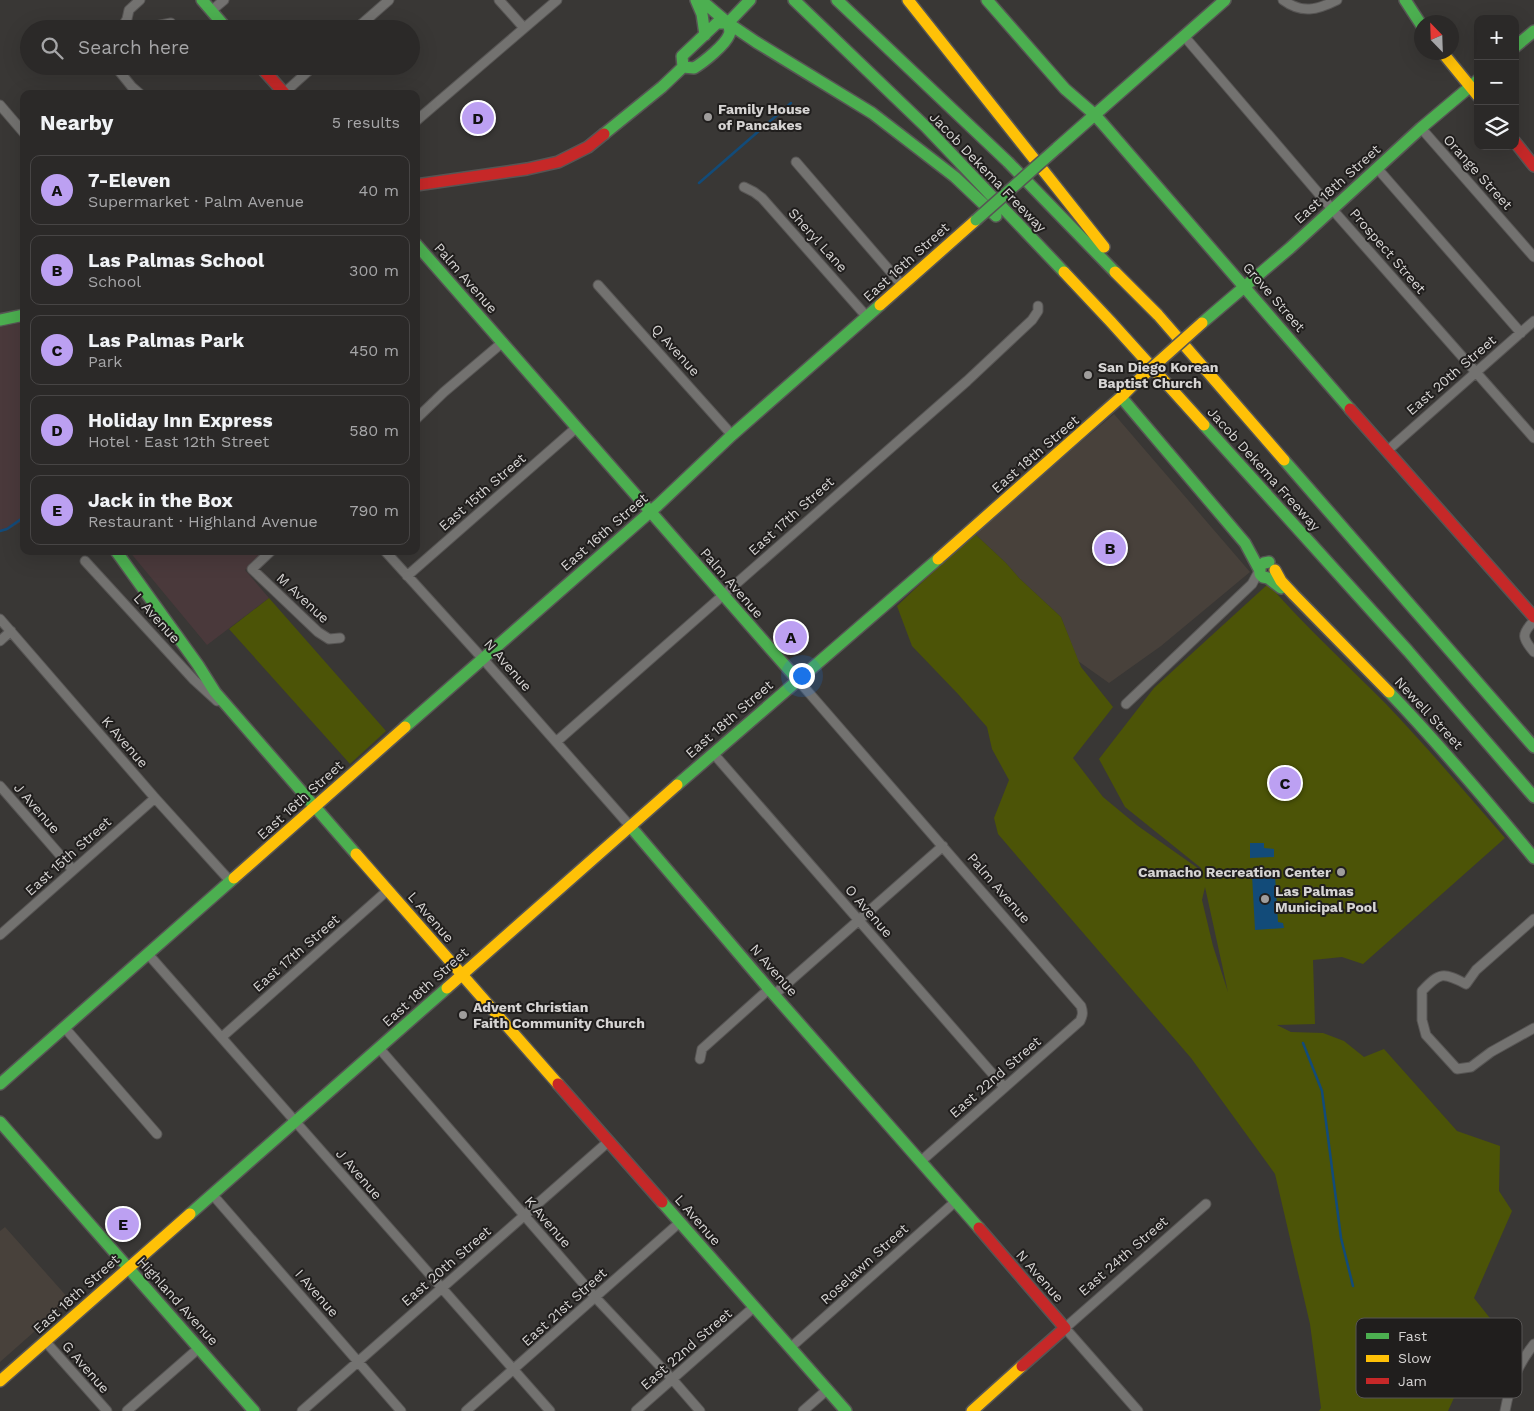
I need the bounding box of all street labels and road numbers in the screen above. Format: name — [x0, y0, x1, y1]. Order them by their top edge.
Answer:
street label: Jacob Dekema Freeway — [926, 109, 1050, 236]
street label: Orange Street — [1440, 131, 1516, 213]
street label: East 18th Street — [1291, 141, 1383, 227]
street label: Sheryl Lane — [785, 205, 851, 275]
street label: Prospect Street — [1347, 205, 1429, 297]
street label: East 16th Street — [860, 219, 952, 305]
street label: Palm Avenue — [431, 240, 501, 316]
street label: Grove Street — [1240, 259, 1308, 335]
street label: Q Avenue — [649, 321, 703, 379]
street label: East 20th Street — [1403, 332, 1499, 418]
street label: Jacob Dekema Freeway — [1204, 404, 1324, 535]
street label: East 18th Street — [988, 412, 1082, 496]
street label: East 15th Street — [435, 450, 529, 534]
street label: East 17th Street — [745, 473, 837, 559]
street label: East 16th Street — [557, 490, 651, 574]
street label: Palm Avenue — [697, 545, 767, 621]
street label: M Avenue — [274, 570, 332, 626]
street label: L Avenue — [130, 590, 184, 646]
street label: N Avenue — [481, 636, 535, 694]
street label: Newell Street — [1392, 674, 1467, 752]
street label: East 18th Street — [682, 677, 776, 761]
street label: K Avenue — [98, 713, 152, 771]
street label: East 16th Street — [254, 757, 346, 843]
street label: J Avenue — [11, 779, 63, 837]
street label: East 15th Street — [22, 813, 114, 899]
street label: Palm Avenue — [964, 850, 1034, 926]
street label: O Avenue — [842, 882, 896, 940]
street label: L Avenue — [405, 888, 457, 946]
street label: East 17th Street — [249, 911, 343, 995]
street label: N Avenue — [747, 941, 801, 999]
street label: East 18th Street — [379, 944, 471, 1030]
street label: East 22nd Street — [946, 1033, 1044, 1121]
street label: J Avenue — [333, 1145, 385, 1203]
street label: L Avenue — [672, 1191, 724, 1249]
street label: K Avenue — [521, 1193, 575, 1251]
street label: East 24th Street — [1075, 1213, 1171, 1299]
street label: Roselawn Street — [817, 1220, 911, 1308]
street label: East 20th Street — [398, 1223, 494, 1309]
street label: N Avenue — [1013, 1247, 1067, 1305]
street label: East 18th Street — [30, 1251, 122, 1337]
street label: Highland Avenue — [134, 1253, 222, 1349]
street label: East 21st Street — [518, 1265, 610, 1349]
street label: I Avenue — [292, 1266, 342, 1320]
street label: East 22nd Street — [637, 1305, 735, 1393]
street label: G Avenue — [59, 1338, 113, 1396]

